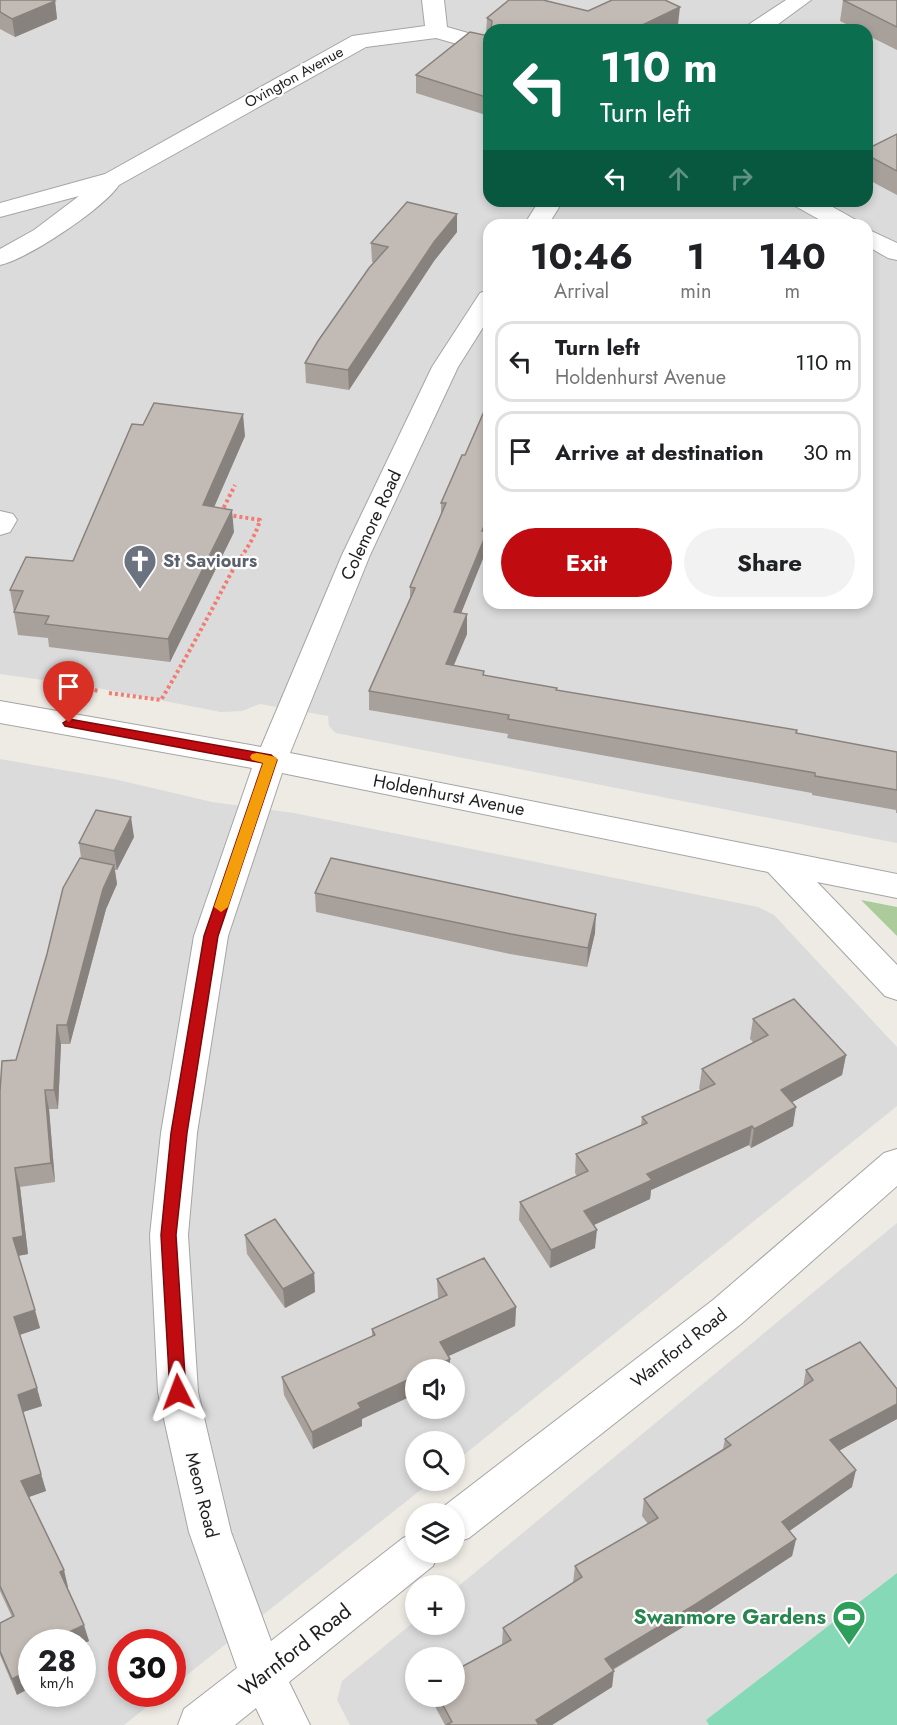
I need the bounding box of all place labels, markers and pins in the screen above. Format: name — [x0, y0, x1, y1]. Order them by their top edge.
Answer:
church icon: St Saviours — [122, 543, 158, 590]
place label: St Saviours — [163, 548, 257, 574]
pin — [43, 661, 94, 723]
sports icon: Swanmore Gardens — [831, 1599, 867, 1646]
place label: Swanmore Gardens — [634, 1602, 826, 1632]

